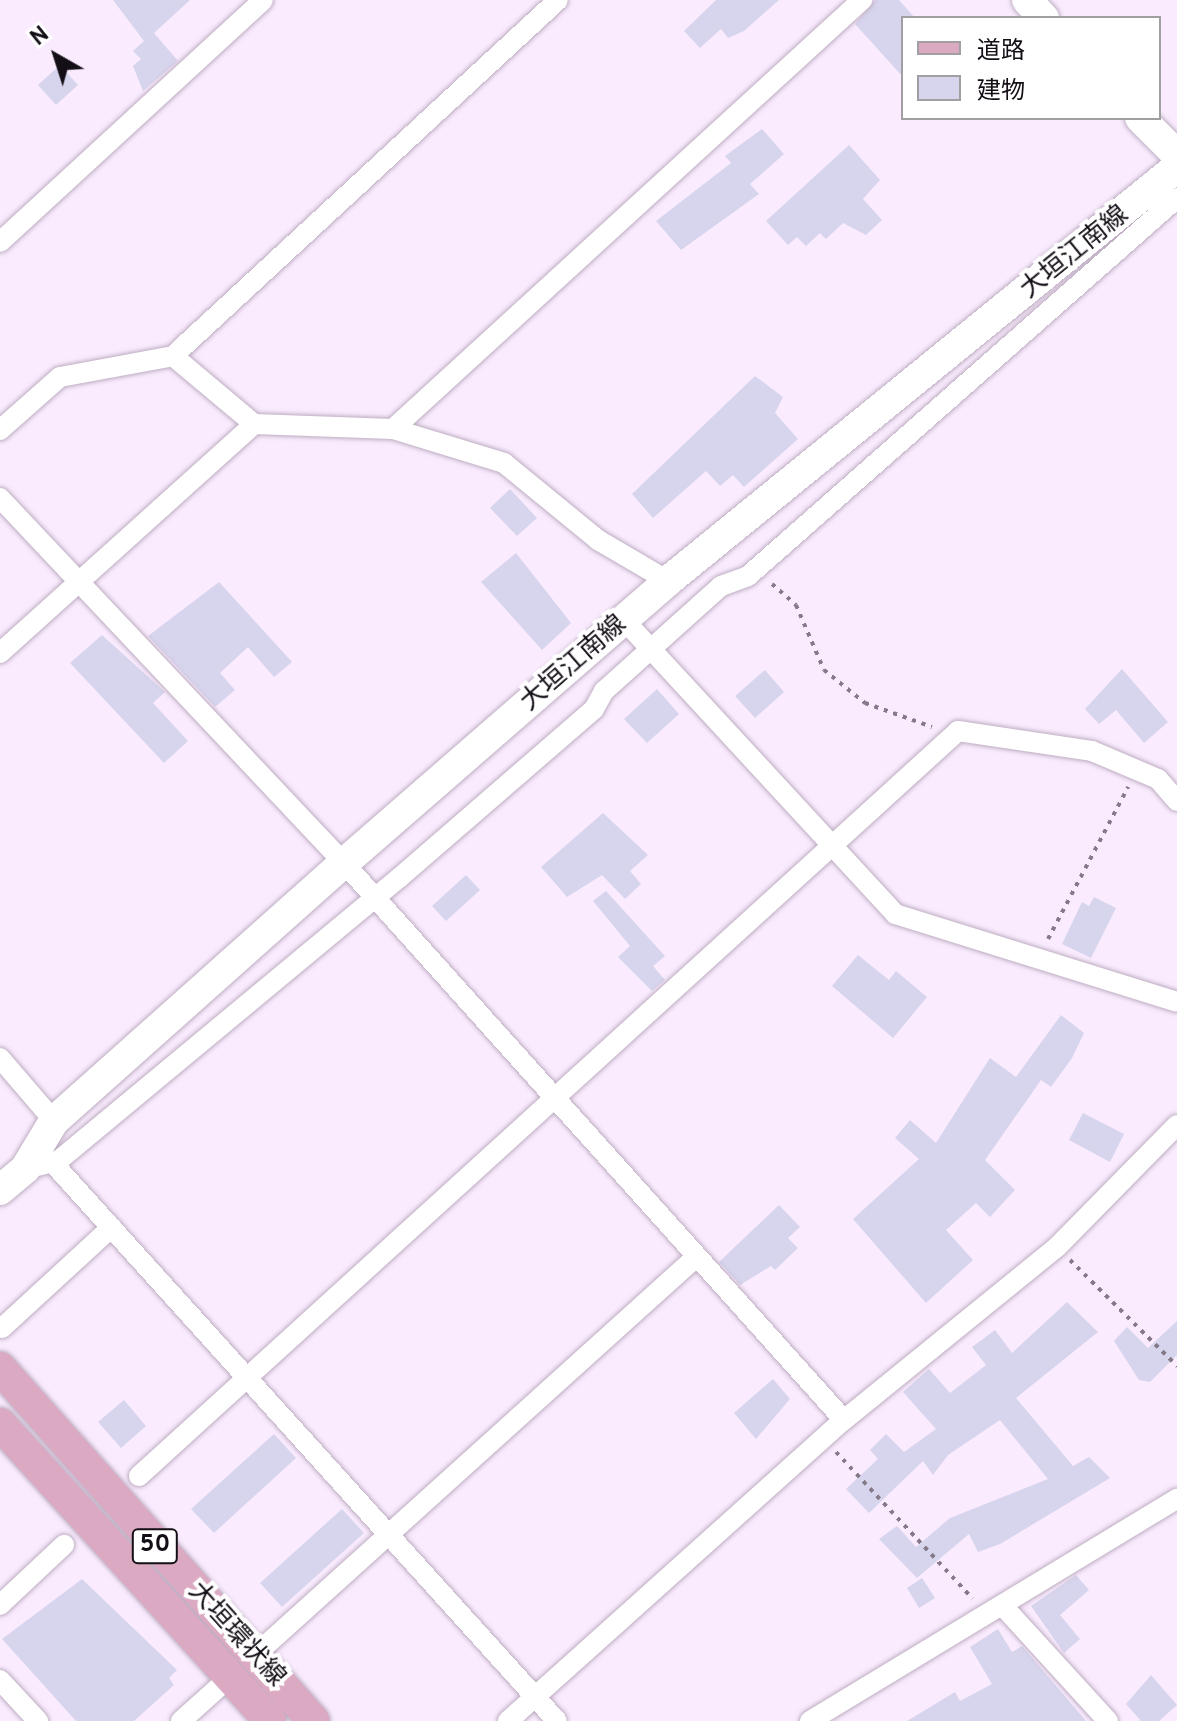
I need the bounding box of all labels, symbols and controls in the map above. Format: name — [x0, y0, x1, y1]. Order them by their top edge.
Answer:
north arrow — [16, 16, 96, 96]
legend — [901, 16, 1161, 120]
text: N — [26, 22, 55, 52]
text: 道路 — [977, 37, 1025, 67]
text: 建物 — [977, 77, 1025, 107]
street label: 大垣江南線 — [1015, 200, 1135, 306]
street label: 大垣江南線 — [515, 610, 633, 718]
road number: 50 — [131, 1526, 179, 1566]
street label: 大垣環状線 — [181, 1576, 291, 1694]

